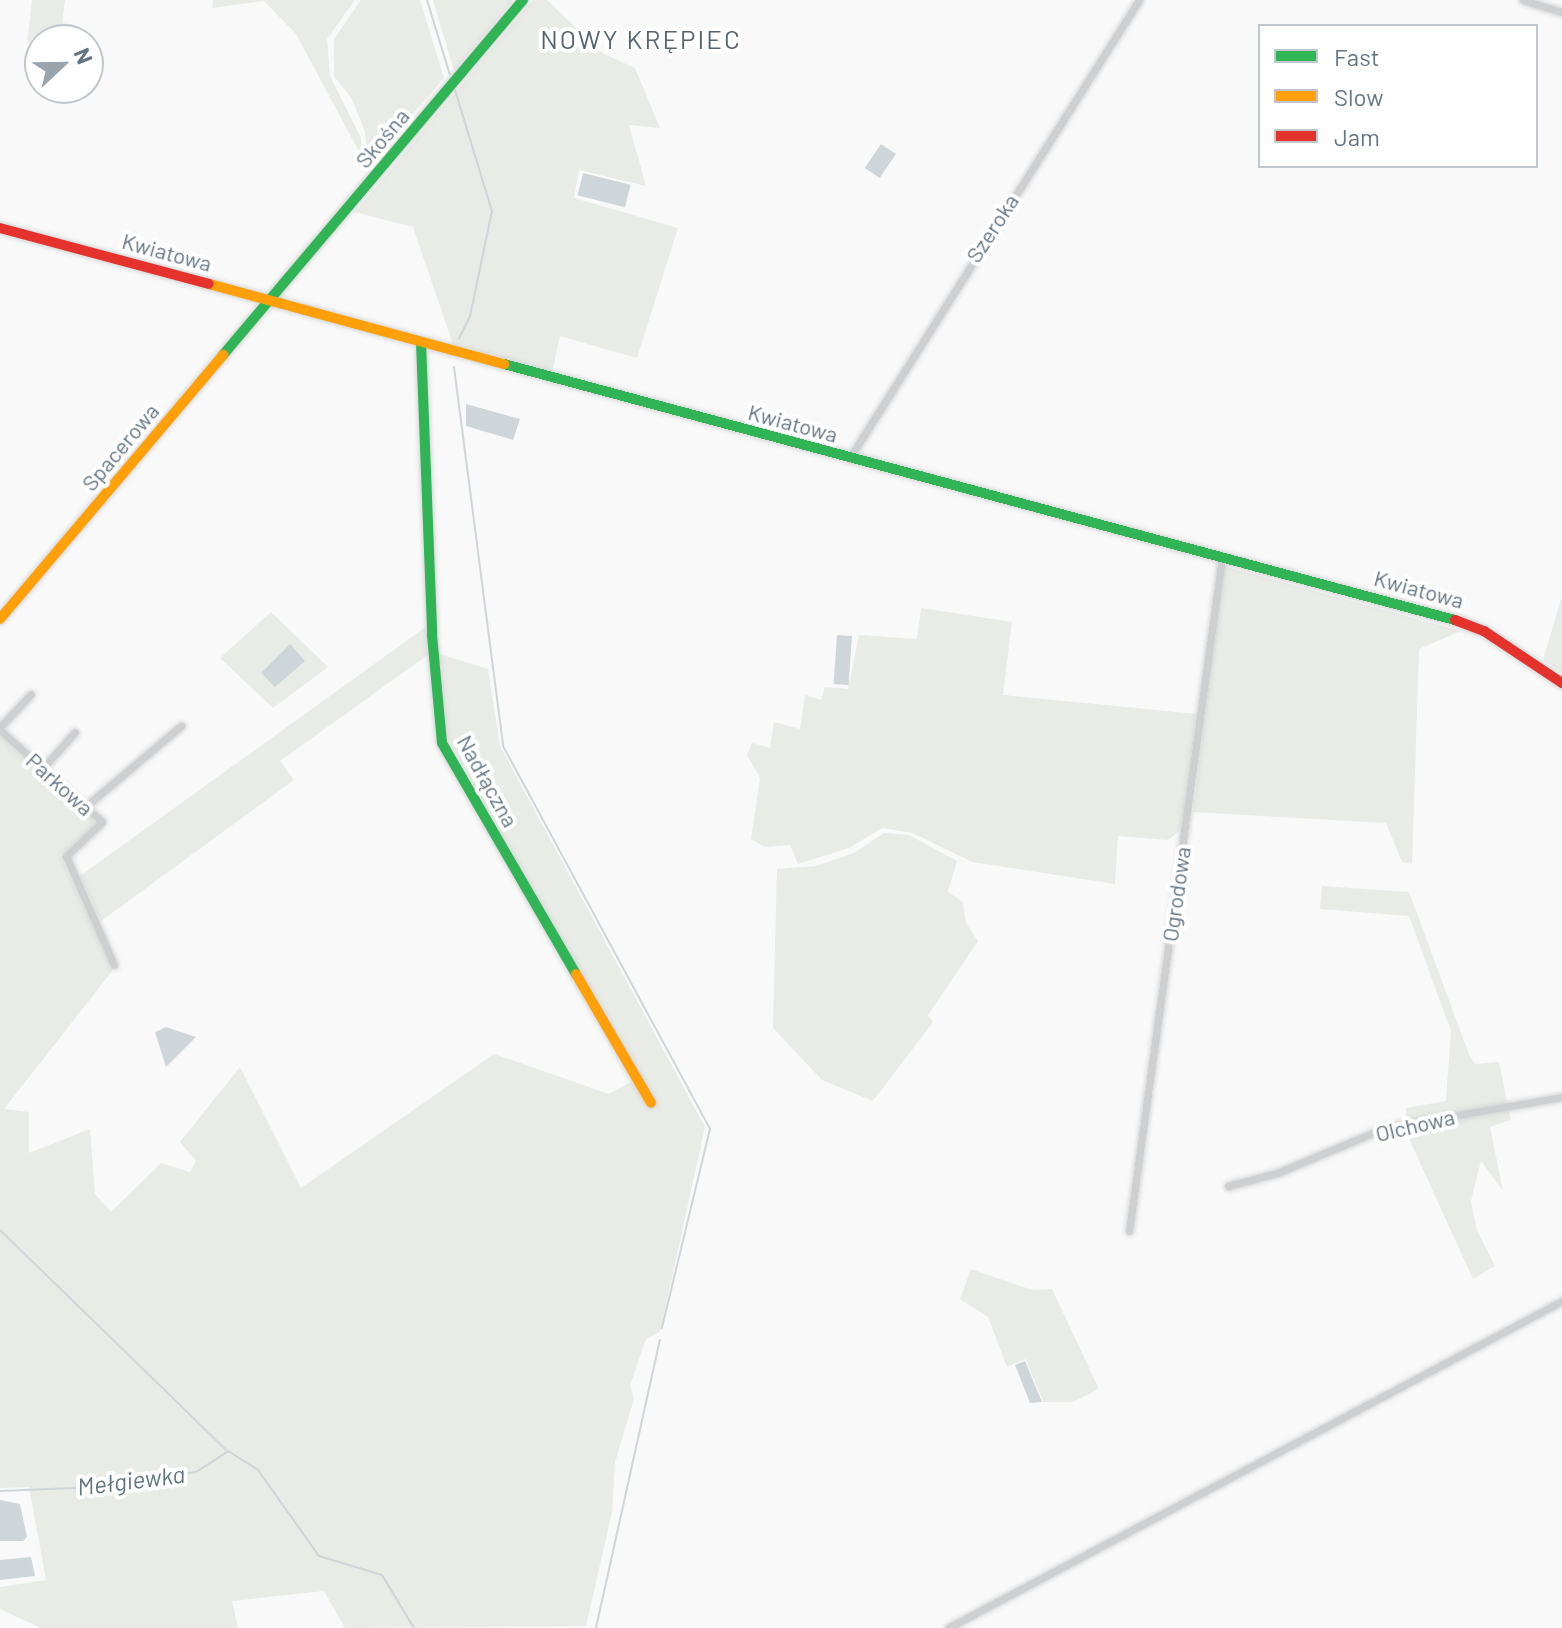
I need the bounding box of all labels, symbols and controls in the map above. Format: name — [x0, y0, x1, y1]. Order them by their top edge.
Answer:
district label: NOWY KRĘPIEC — [540, 23, 742, 55]
north arrow — [24, 24, 104, 104]
legend — [1258, 24, 1538, 168]
text: Fast — [1334, 42, 1379, 71]
text: N — [70, 44, 99, 67]
text: Slow — [1334, 82, 1383, 111]
street label: Skośna — [350, 103, 414, 173]
text: Jam — [1334, 122, 1380, 151]
street label: Szeroka — [960, 189, 1024, 267]
street label: Kwiatowa — [119, 227, 215, 277]
street label: Spacerowa — [76, 398, 164, 496]
street label: Kwiatowa — [745, 398, 841, 448]
street label: Kwiatowa — [1371, 564, 1467, 614]
street label: Nadłączna — [452, 730, 524, 832]
street label: Parkowa — [21, 747, 99, 821]
street label: Ogrodowa — [1156, 845, 1196, 943]
street label: Olchowa — [1373, 1103, 1457, 1147]
water label: Mełgiewka — [75, 1459, 187, 1501]

